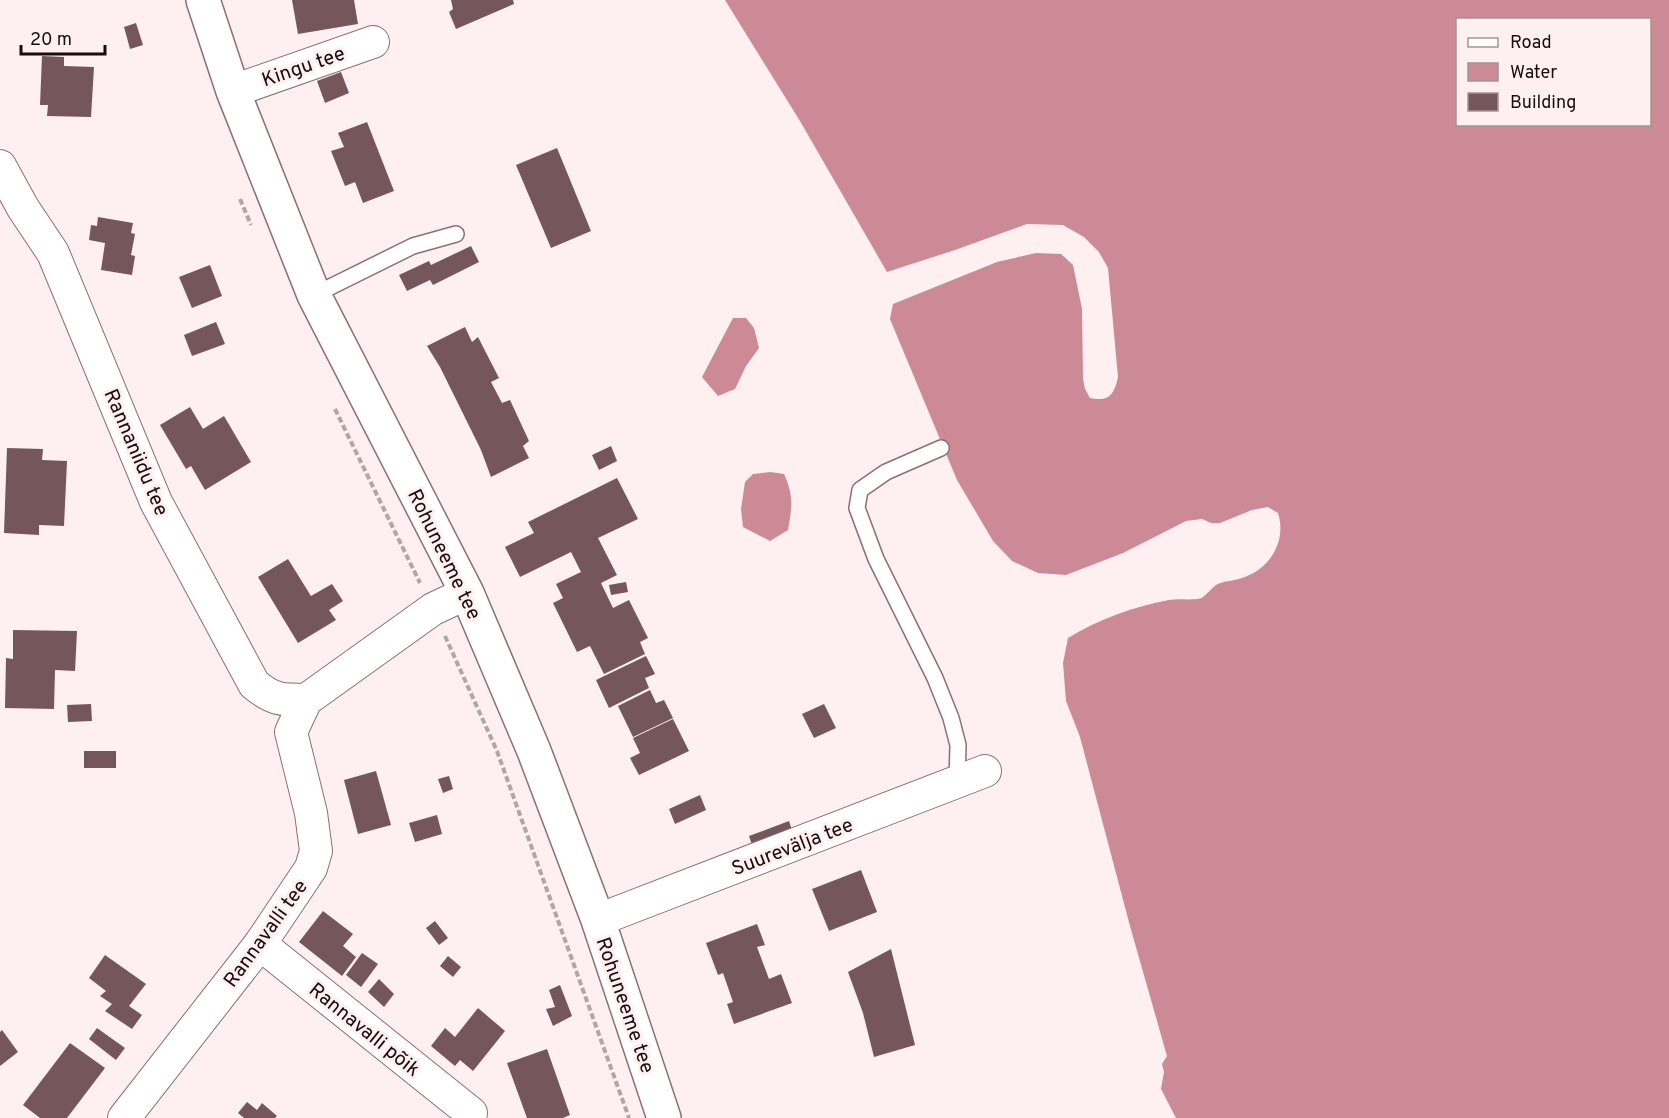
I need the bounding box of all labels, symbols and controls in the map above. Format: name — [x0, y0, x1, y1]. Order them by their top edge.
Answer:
scale bar — [21, 18, 105, 56]
legend — [1456, 18, 1651, 126]
text: 20 m — [30, 29, 72, 52]
text: Road — [1510, 32, 1552, 55]
street label: Kingu tee — [259, 42, 349, 94]
text: Water — [1510, 62, 1557, 85]
text: Building — [1510, 92, 1576, 115]
street label: Rannaniidu tee — [97, 385, 174, 520]
street label: Rohuneeme tee — [400, 485, 486, 624]
street label: Suurevälja tee — [728, 813, 857, 883]
street label: Rannavalli tee — [219, 875, 314, 993]
street label: Rohuneeme tee — [589, 934, 660, 1077]
street label: Rannavalli põik — [303, 978, 425, 1083]

